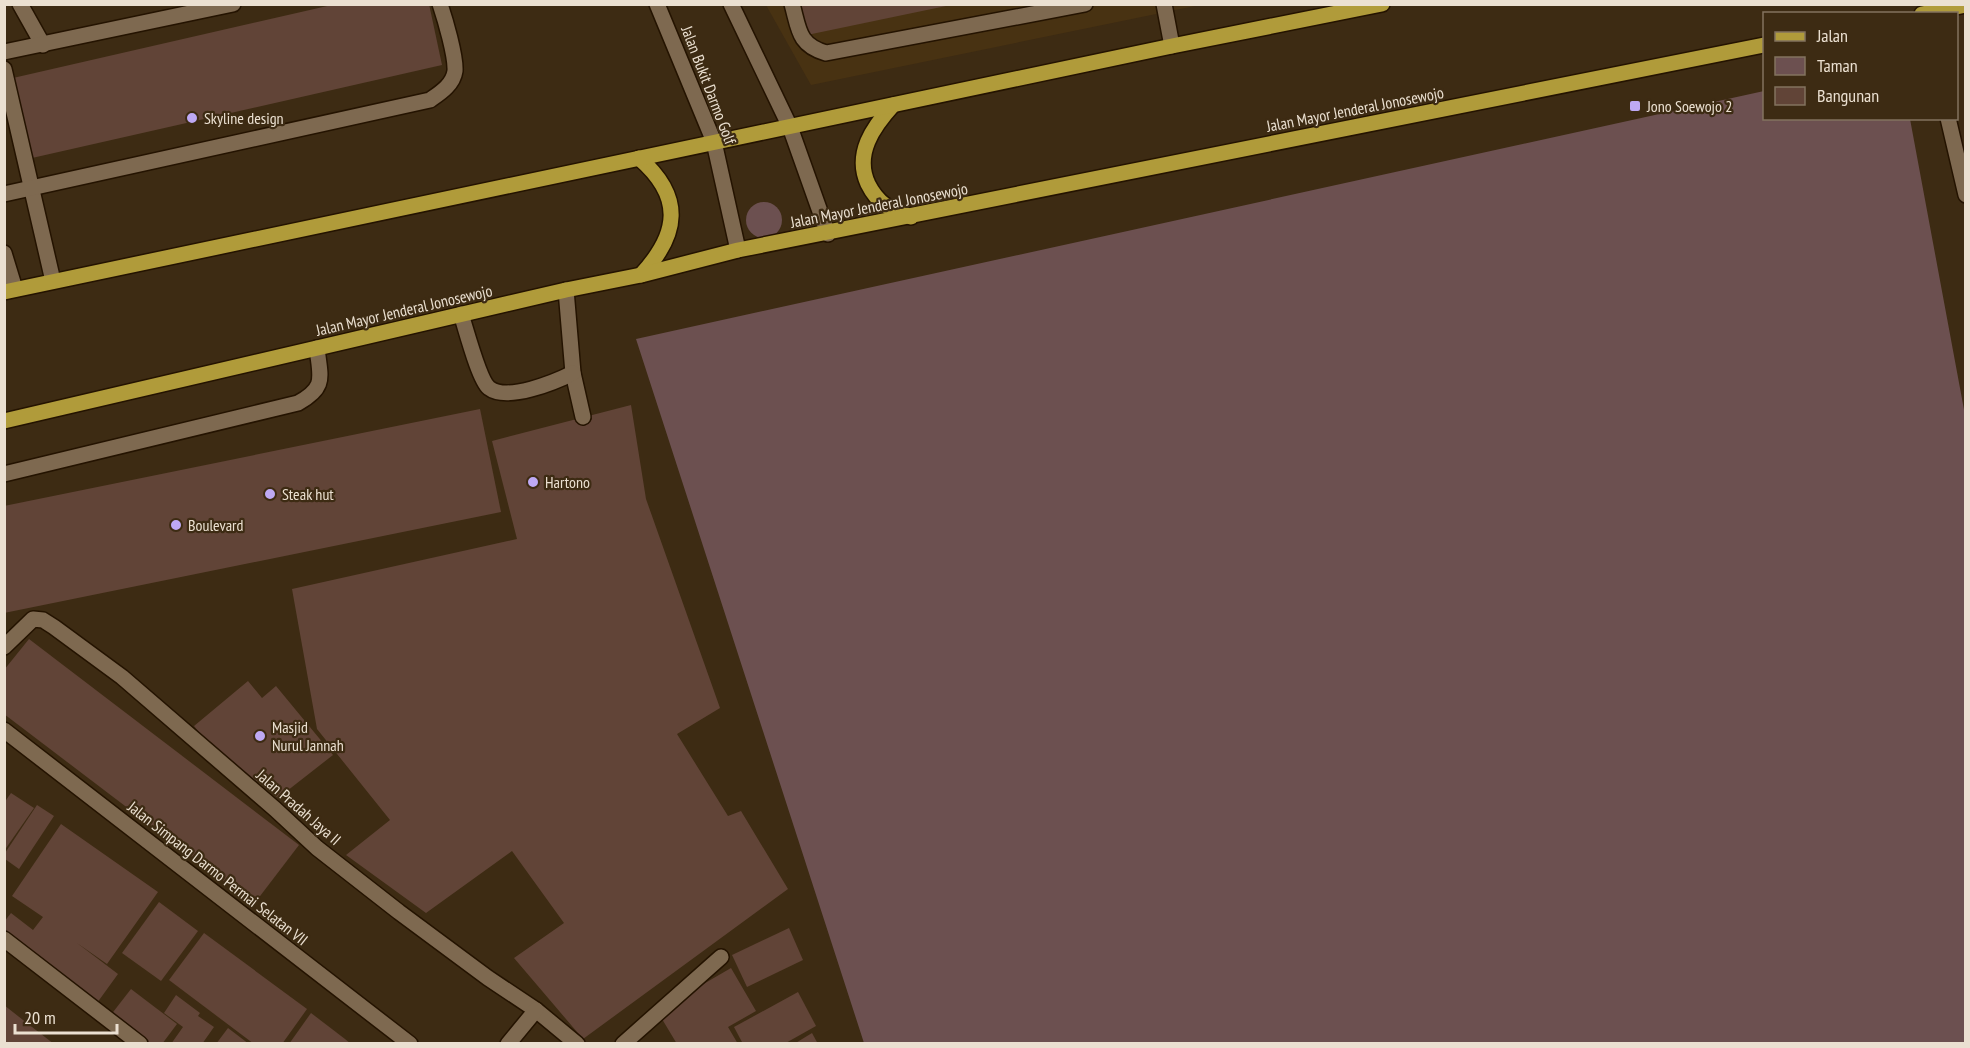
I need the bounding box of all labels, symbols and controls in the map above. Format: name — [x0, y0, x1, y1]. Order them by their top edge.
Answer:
legend — [1763, 12, 1958, 120]
street label: Jalan Bukit Darmo Golf — [677, 22, 741, 148]
text: Jalan — [1816, 24, 1848, 47]
text: Taman — [1817, 54, 1858, 77]
street label: Jalan Mayor Jenderal Jonosewojo — [1264, 82, 1445, 136]
text: Bangunan — [1817, 84, 1879, 107]
place label: Jono Soewojo 2 — [1646, 96, 1733, 116]
marker: Jono Soewojo 2 — [1628, 99, 1642, 113]
place label: Skyline design — [204, 108, 284, 128]
marker: Skyline design — [185, 111, 199, 125]
street label: Jalan Mayor Jenderal Jonosewojo — [788, 178, 969, 232]
street label: Jalan Mayor Jenderal Jonosewojo — [313, 280, 494, 340]
place label: Hartono — [545, 472, 590, 492]
marker: Hartono — [526, 475, 540, 489]
place label: Steak hut — [282, 484, 334, 504]
marker: Steak hut — [263, 487, 277, 501]
place label: Boulevard — [188, 515, 243, 535]
marker: Boulevard — [169, 518, 183, 532]
place label: Masjid Nurul Jannah — [272, 717, 344, 755]
marker: Masjid Nurul Jannah — [253, 729, 267, 743]
street label: Jalan Pradah Jaya II — [252, 764, 345, 849]
street label: Jalan Simpang Darmo Permai Selatan VII — [123, 796, 312, 949]
scale bar — [15, 997, 117, 1035]
text: 20 m — [24, 1006, 56, 1029]

